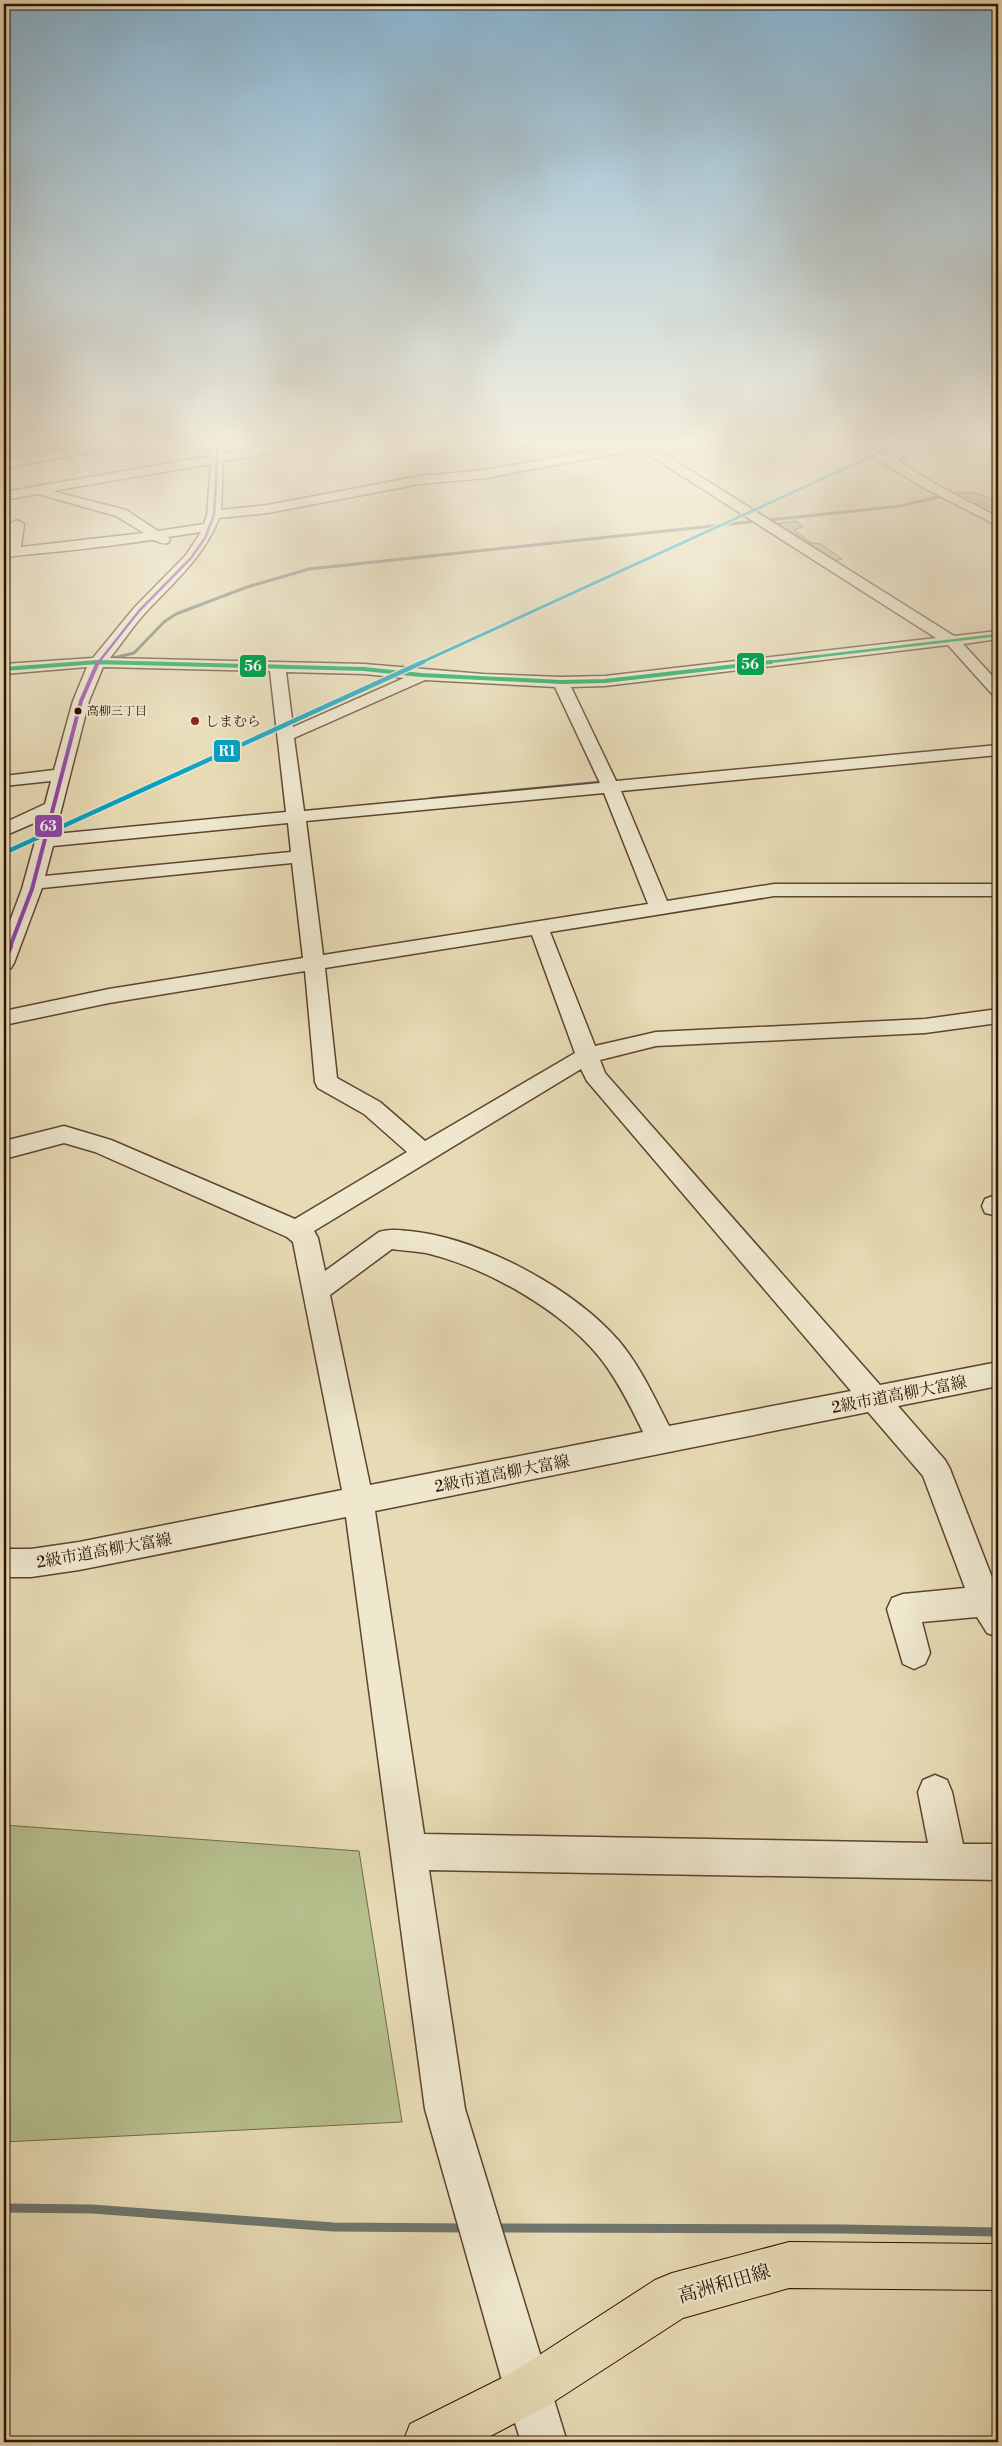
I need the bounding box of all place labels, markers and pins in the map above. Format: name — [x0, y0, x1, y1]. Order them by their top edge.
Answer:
place label: 高柳三丁目 — [87, 704, 147, 719]
marker: 高柳三丁目 — [73, 706, 83, 716]
place label: しまむら — [205, 713, 261, 731]
marker: しまむら — [189, 715, 201, 727]

